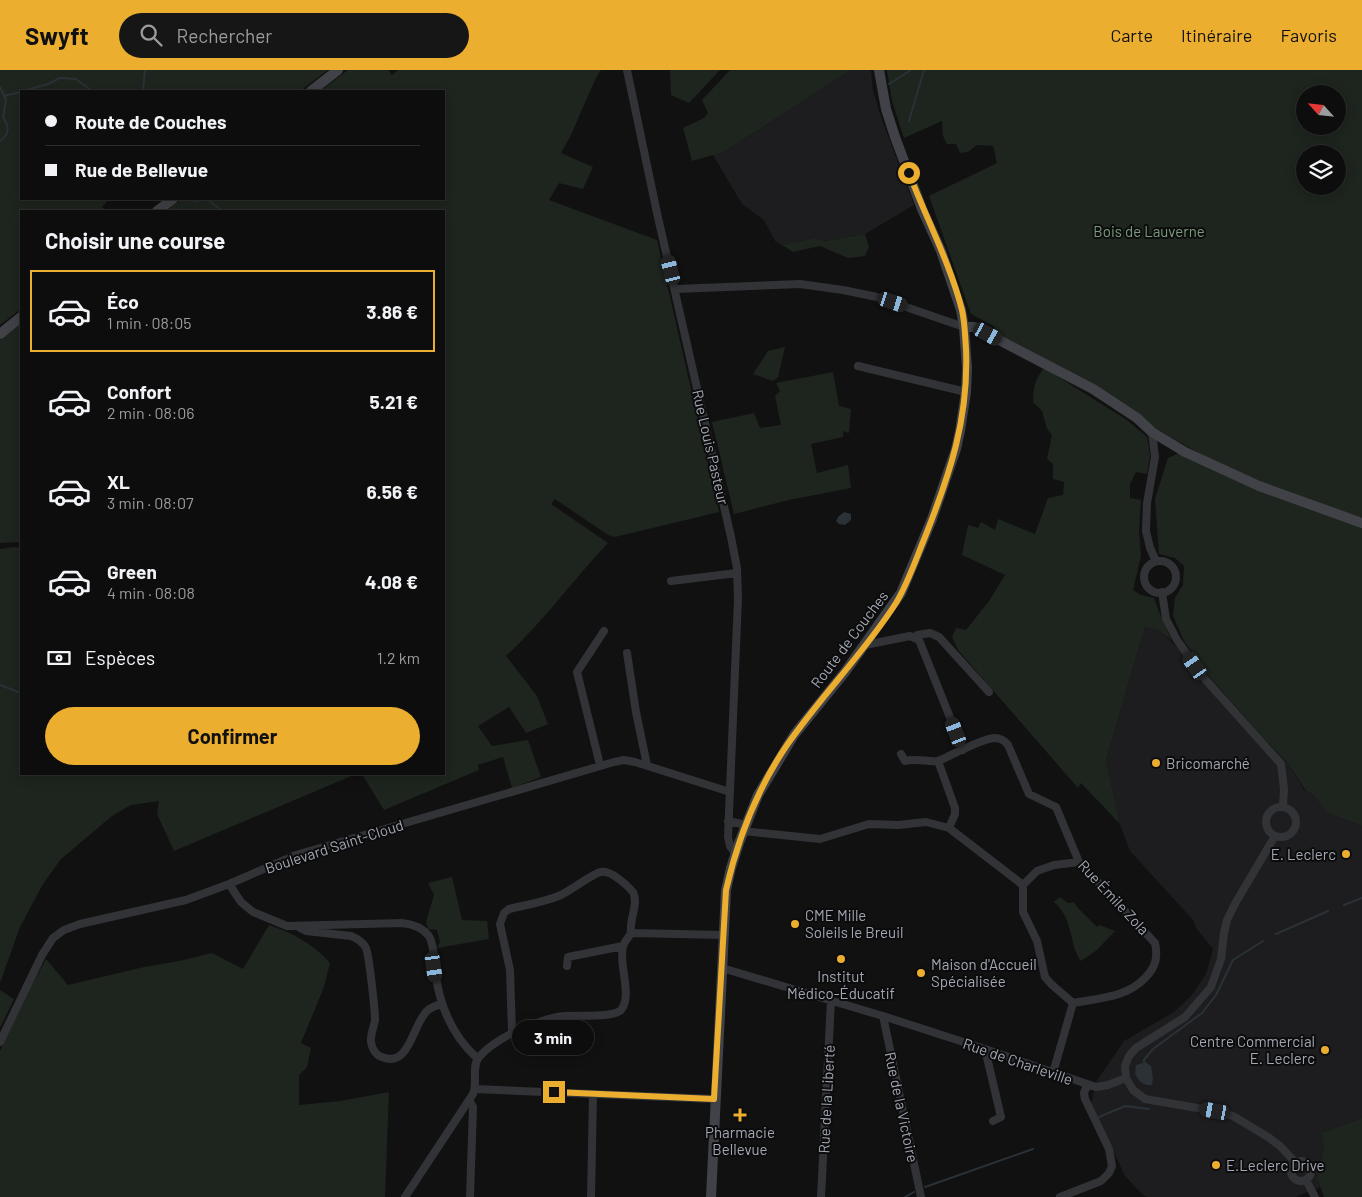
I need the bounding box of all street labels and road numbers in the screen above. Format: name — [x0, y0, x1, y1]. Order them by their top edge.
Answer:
street label: Rue Louis Pasteur — [689, 388, 733, 507]
street label: Route de Couches — [807, 587, 891, 691]
street label: Boulevard Saint-Cloud — [263, 815, 405, 877]
street label: Rue Émile Zola — [1075, 856, 1153, 938]
street label: Rue de Charleville — [961, 1034, 1075, 1088]
street label: Rue de la Liberté — [814, 1044, 838, 1154]
street label: Rue de la Victoire — [881, 1050, 923, 1164]

